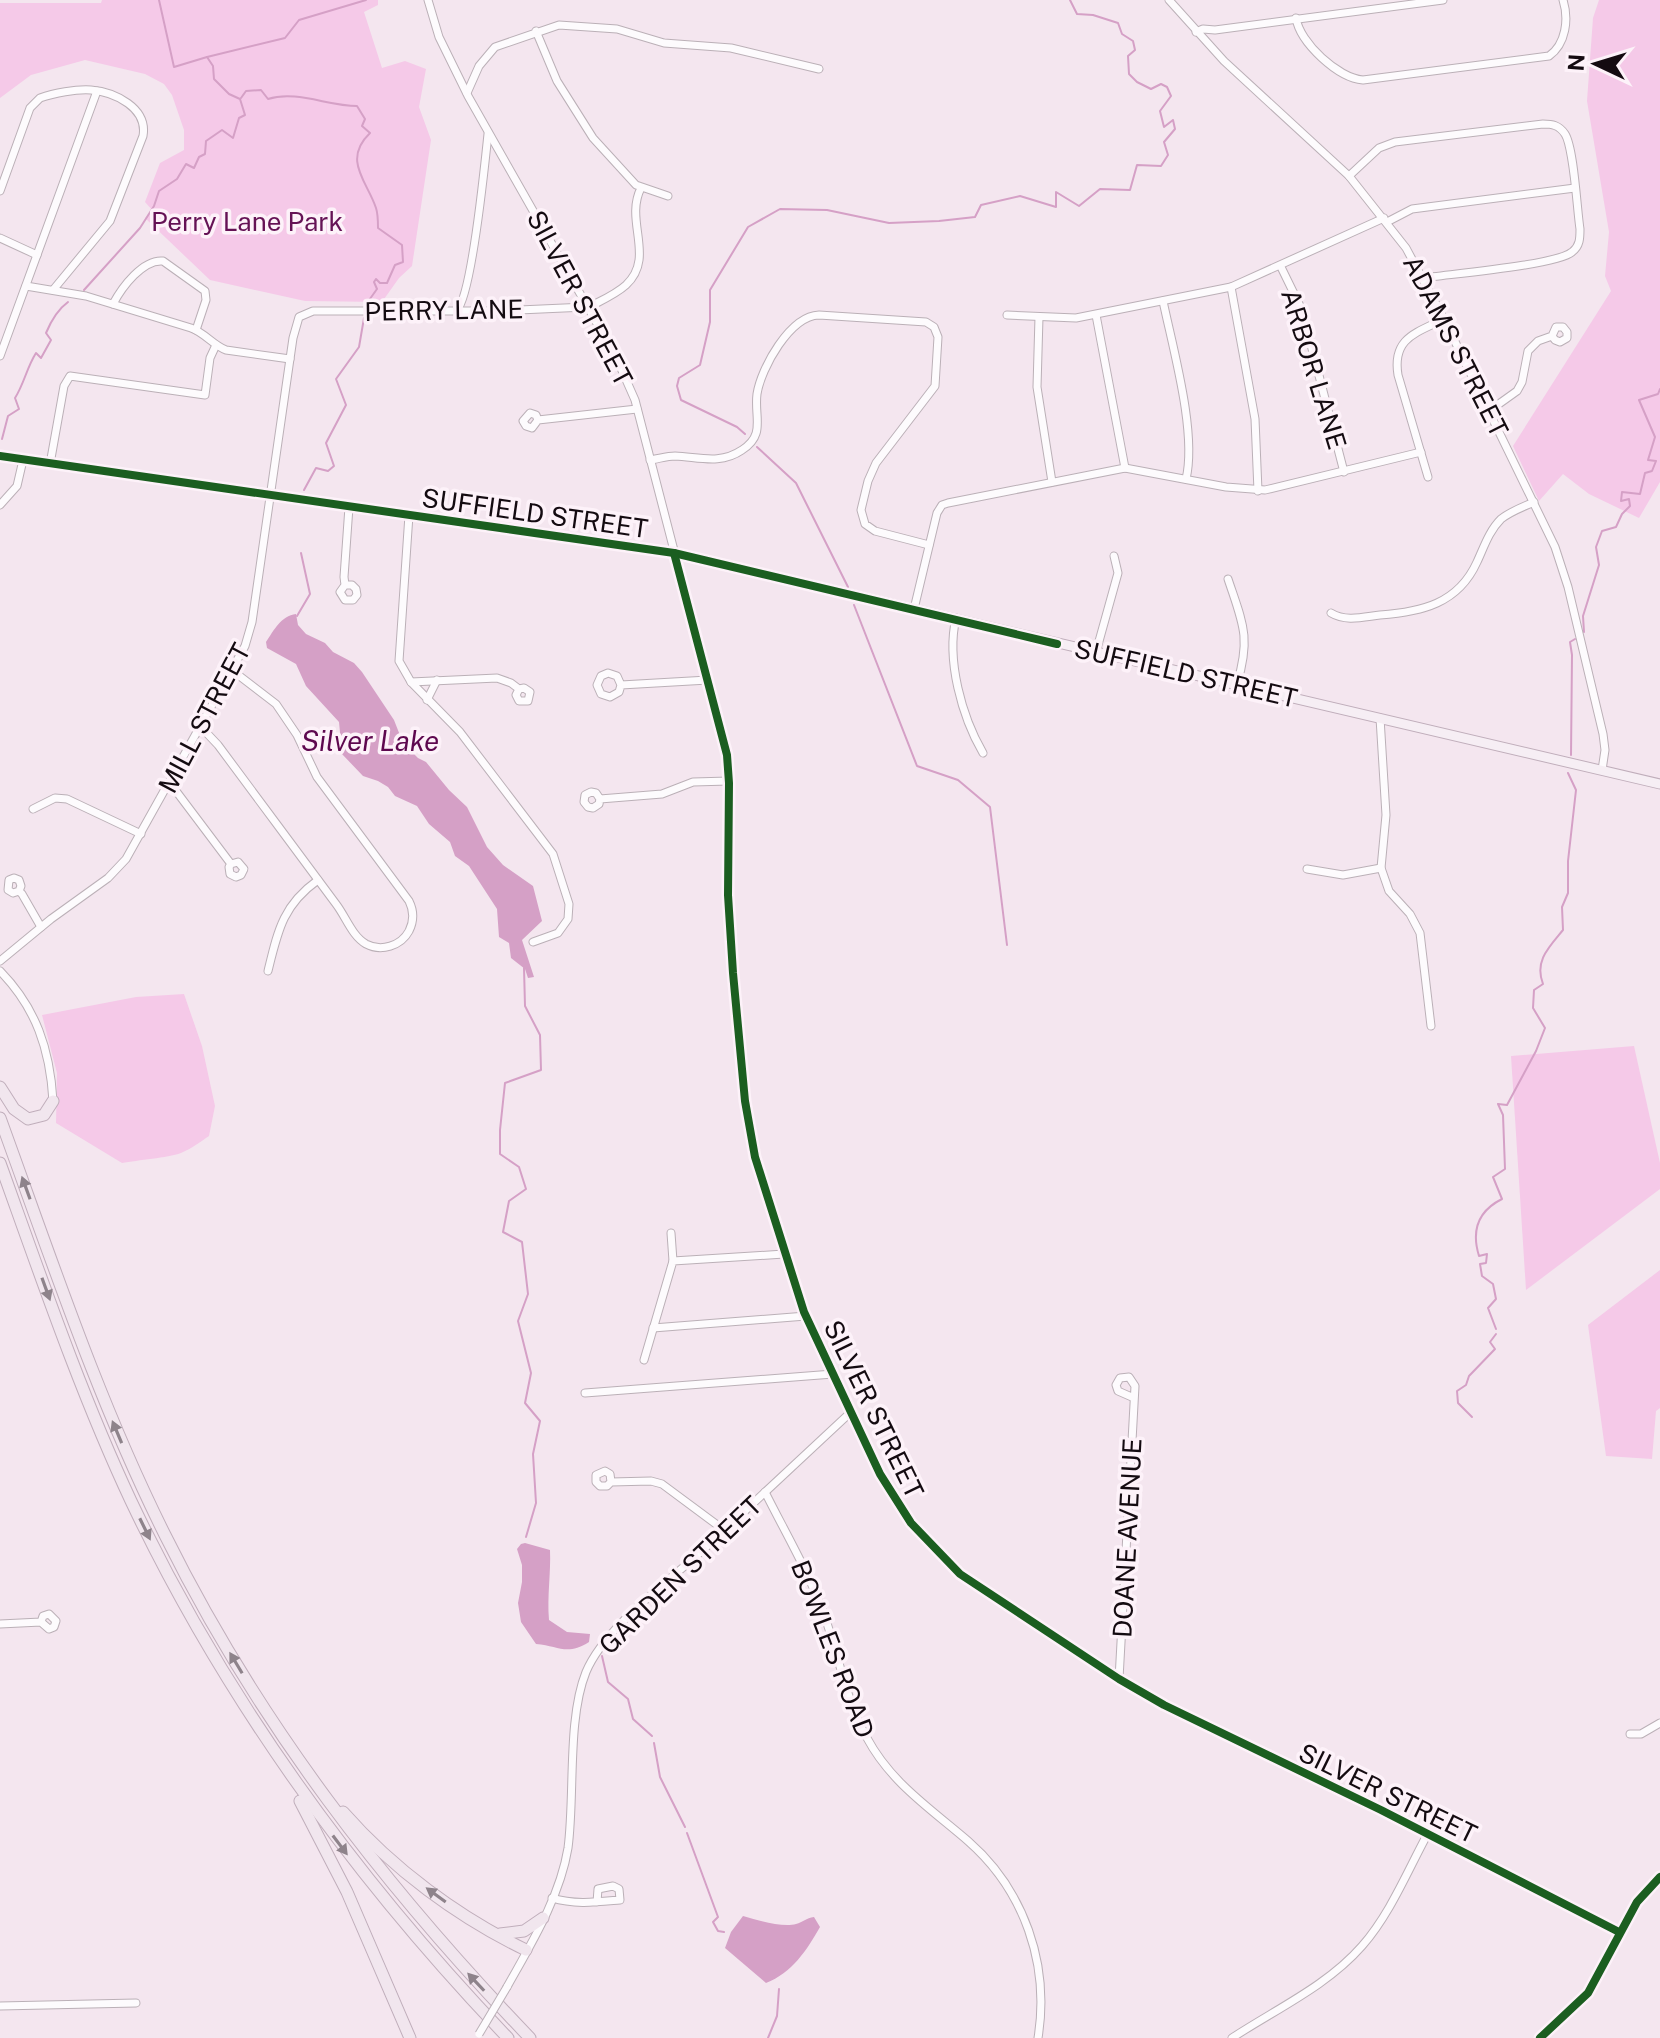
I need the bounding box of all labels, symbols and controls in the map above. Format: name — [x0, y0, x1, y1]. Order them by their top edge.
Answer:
north arrow — [1556, 24, 1636, 104]
text: N — [1562, 53, 1590, 72]
street label: SILVER STREET — [521, 205, 639, 391]
park label: Perry Lane Park — [151, 206, 343, 237]
street label: ADAMS STREET — [1397, 250, 1515, 442]
street label: ARBOR LANE — [1275, 285, 1353, 453]
street label: PERRY LANE — [364, 293, 524, 327]
street label: SUFFIELD STREET — [420, 482, 650, 544]
street label: SUFFIELD STREET — [1071, 632, 1301, 714]
street label: MILL STREET — [152, 638, 256, 798]
water label: Silver Lake — [301, 724, 439, 757]
one-way arrow — [19, 1176, 32, 1200]
one-way arrow — [40, 1277, 53, 1301]
street label: SILVER STREET — [818, 1315, 930, 1503]
one-way arrow — [111, 1420, 124, 1443]
street label: DOANE AVENUE — [1106, 1437, 1148, 1639]
street label: GARDEN STREET — [592, 1490, 768, 1660]
one-way arrow — [138, 1518, 152, 1541]
street label: BOWLES ROAD — [785, 1556, 881, 1742]
one-way arrow — [229, 1652, 243, 1674]
street label: SILVER STREET — [1294, 1737, 1482, 1849]
one-way arrow — [332, 1835, 348, 1855]
one-way arrow — [425, 1887, 447, 1903]
one-way arrow — [467, 1972, 485, 1991]

